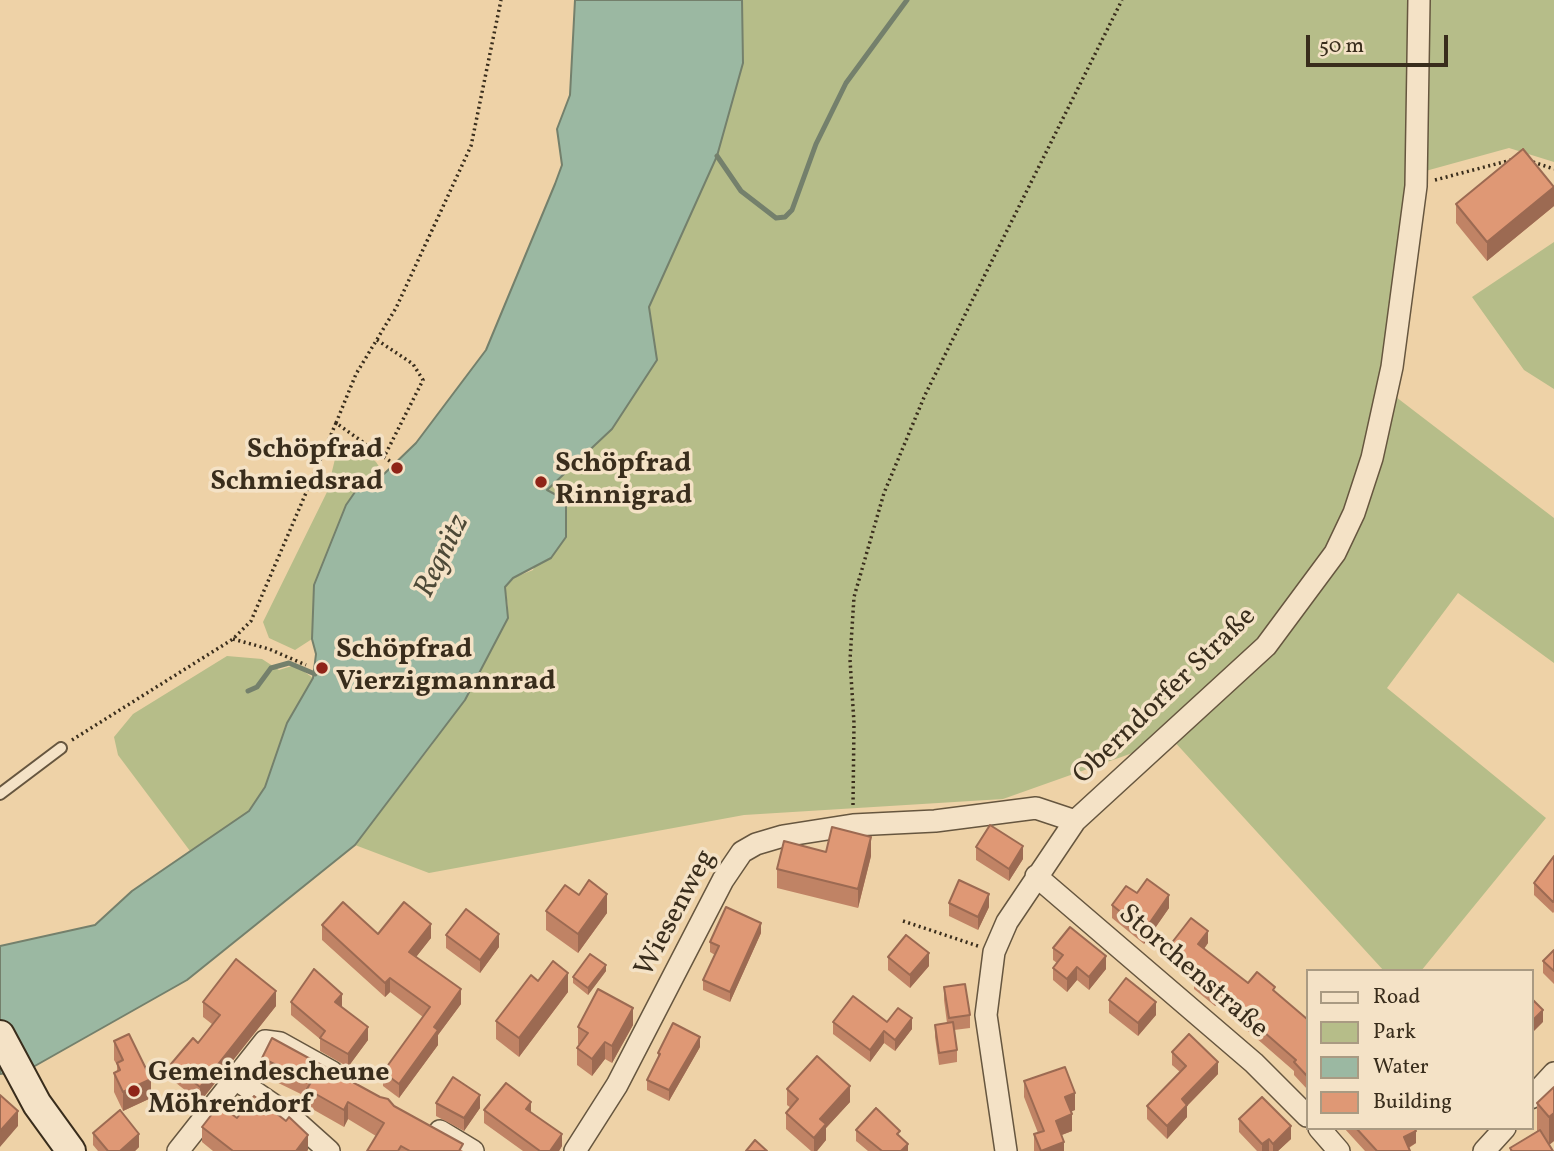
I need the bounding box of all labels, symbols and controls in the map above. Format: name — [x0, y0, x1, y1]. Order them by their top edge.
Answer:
scale bar — [1309, 21, 1451, 65]
text: 50 m — [1319, 32, 1364, 61]
place label: Schöpfrad Schmiedsrad — [210, 435, 383, 501]
place label: Schöpfrad Rinnigrad — [555, 449, 692, 515]
marker: Schöpfrad Schmiedsrad — [389, 460, 405, 476]
marker: Schöpfrad Rinnigrad — [533, 474, 549, 490]
water label: Regnitz — [409, 510, 479, 604]
street label: Oberndorfer Straße — [1068, 601, 1264, 793]
place label: Schöpfrad Vierzigmannrad — [336, 635, 556, 701]
marker: Schöpfrad Vierzigmannrad — [314, 660, 330, 676]
street label: Wiesenweg — [630, 845, 724, 983]
street label: Storchenstraße — [1110, 899, 1274, 1047]
legend — [1306, 969, 1533, 1130]
text: Road — [1373, 983, 1420, 1012]
text: Park — [1373, 1018, 1416, 1047]
text: Water — [1373, 1053, 1429, 1082]
place label: Gemeindescheune Möhrendorf — [148, 1058, 390, 1124]
marker: Gemeindescheune Möhrendorf — [126, 1083, 142, 1099]
text: Building — [1373, 1088, 1452, 1117]

